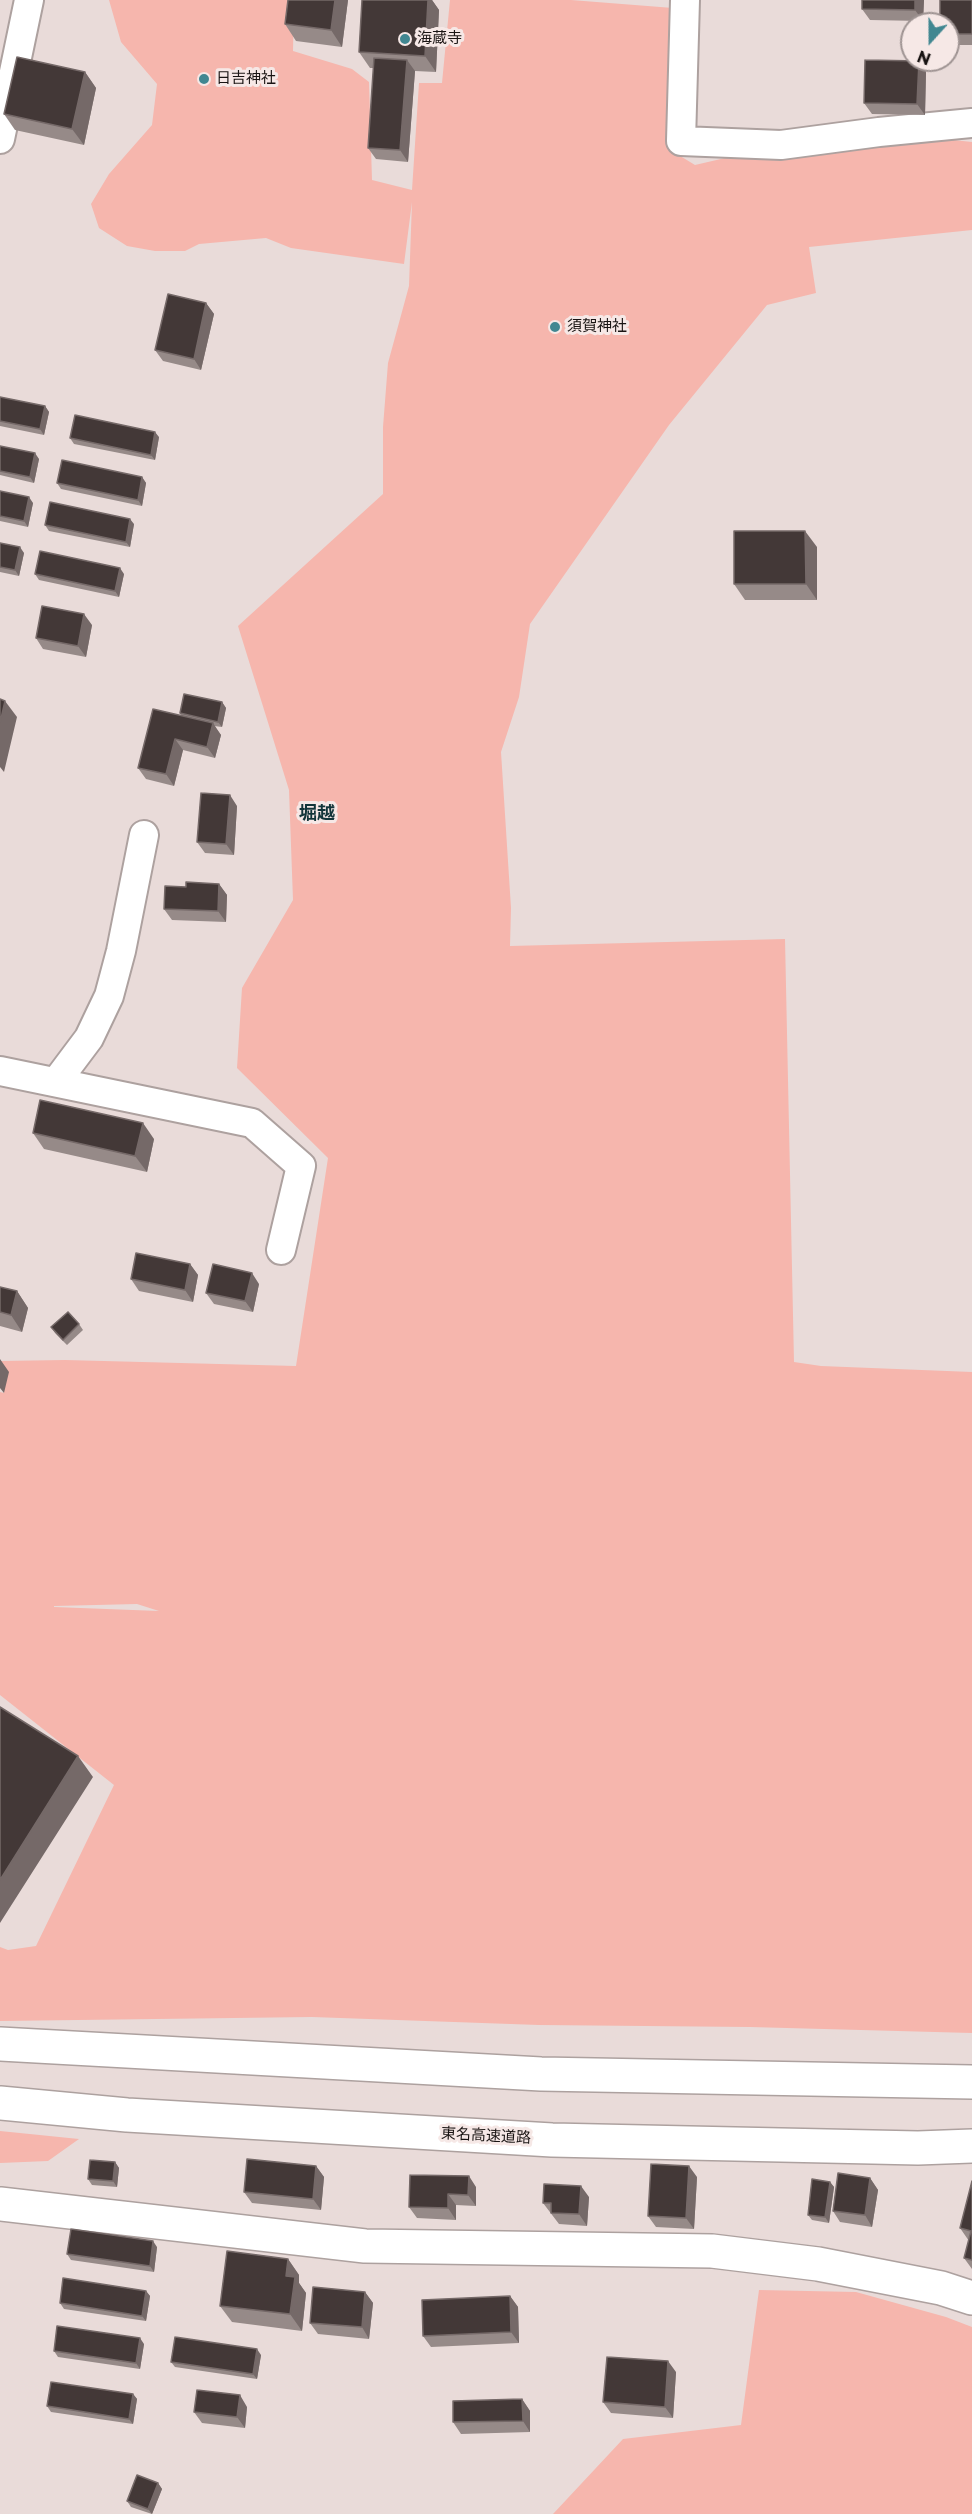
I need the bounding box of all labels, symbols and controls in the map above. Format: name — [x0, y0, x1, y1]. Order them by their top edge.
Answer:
north arrow — [900, 12, 960, 72]
place label: 海蔵寺 — [417, 30, 462, 48]
marker: 海蔵寺 — [398, 32, 412, 46]
text: N — [915, 46, 934, 69]
place label: 日吉神社 — [216, 70, 276, 88]
marker: 日吉神社 — [197, 72, 211, 86]
place label: 須賀神社 — [567, 318, 627, 336]
marker: 須賀神社 — [548, 320, 562, 334]
district label: 堀越 — [299, 803, 335, 825]
street label: 東名高速道路 — [441, 2125, 531, 2147]

